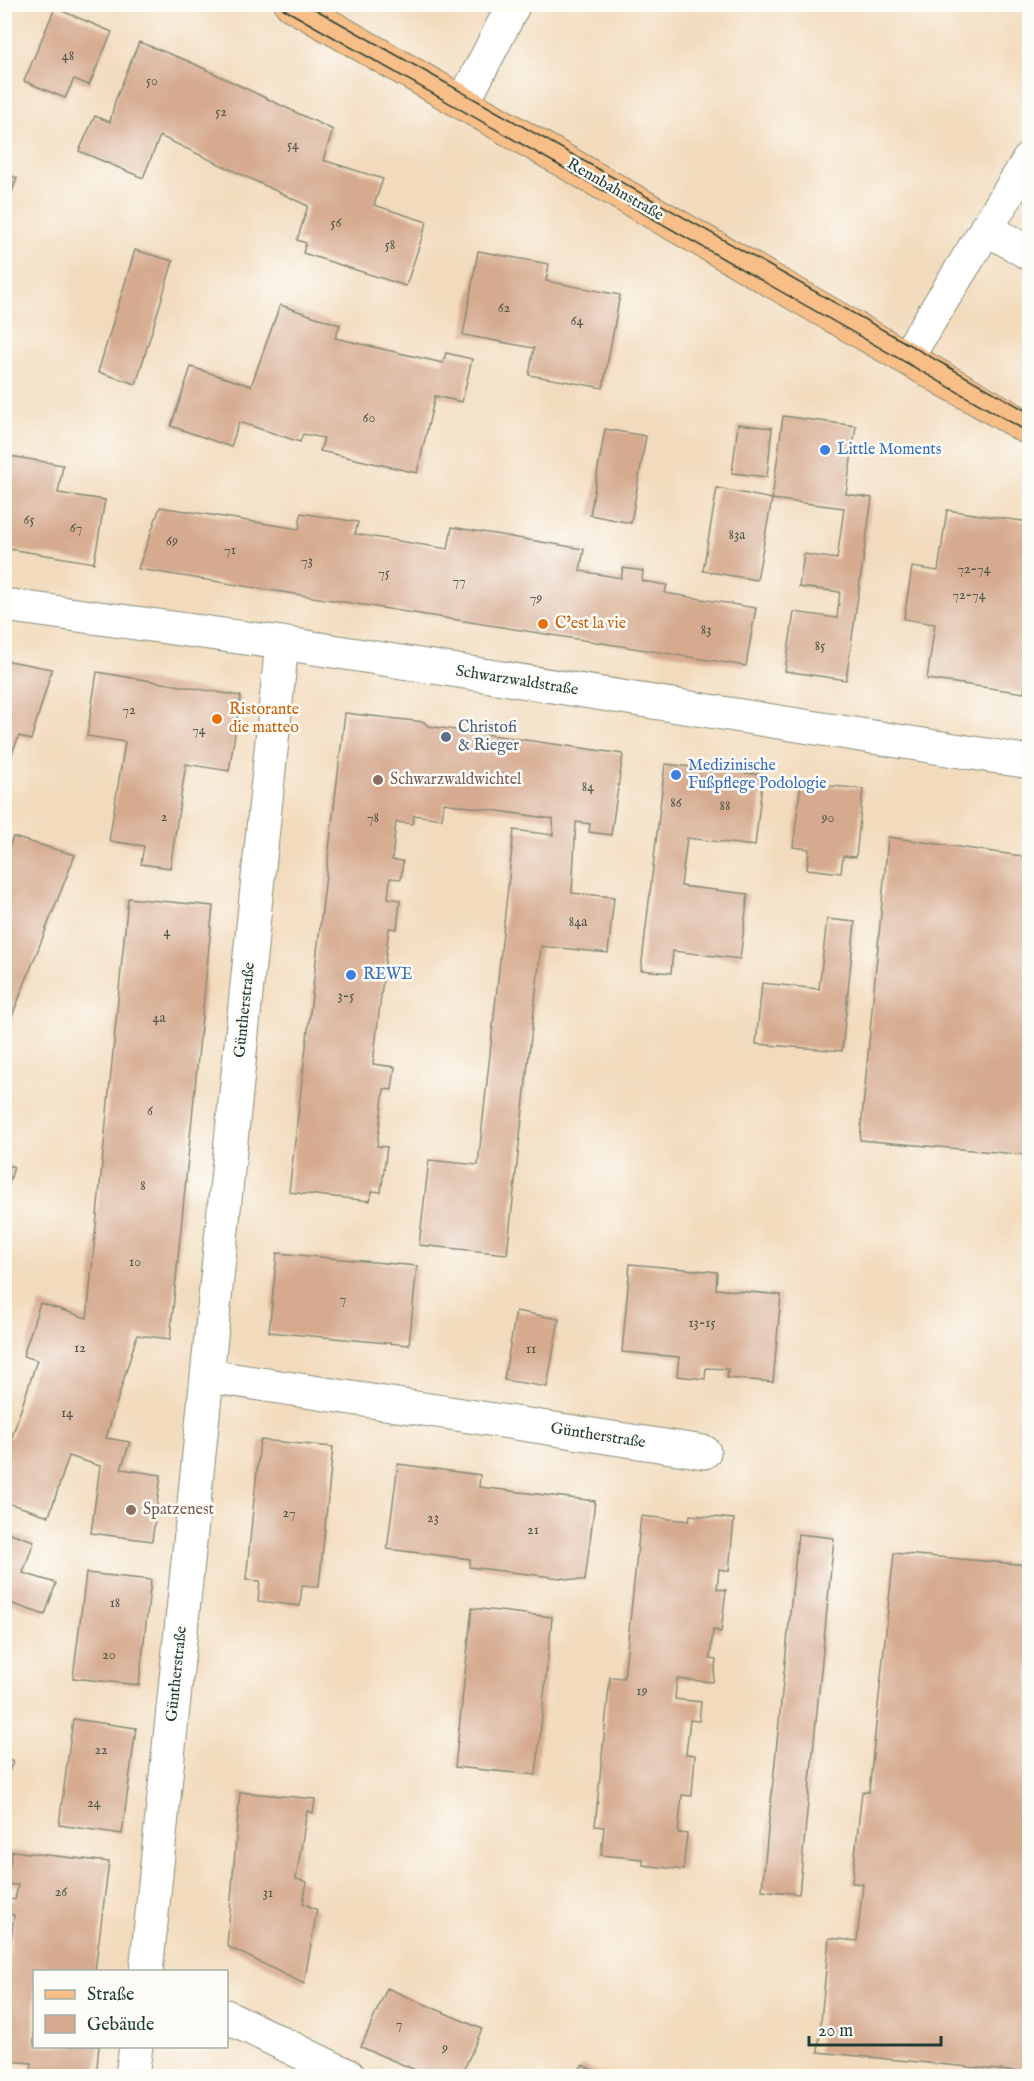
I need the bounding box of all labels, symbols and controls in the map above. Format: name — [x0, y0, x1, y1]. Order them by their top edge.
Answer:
house number: 48 — [62, 47, 74, 65]
house number: 50 — [146, 72, 158, 90]
house number: 52 — [215, 103, 227, 121]
house number: 54 — [287, 136, 299, 154]
street label: Rennbahnstraße — [563, 154, 667, 226]
house number: 56 — [331, 214, 343, 232]
house number: 58 — [385, 236, 395, 254]
house number: 62 — [498, 299, 511, 317]
house number: 64 — [571, 312, 584, 330]
house number: 60 — [363, 409, 376, 427]
place label: Little Moments — [837, 440, 942, 460]
marker: Little Moments — [818, 443, 832, 457]
house number: 65 — [24, 511, 34, 529]
house number: 67 — [70, 519, 82, 537]
house number: 83a — [729, 526, 746, 544]
house number: 69 — [166, 532, 178, 550]
house number: 71 — [224, 541, 236, 559]
house number: 73 — [301, 552, 313, 570]
house number: 72-74 — [958, 560, 991, 578]
house number: 75 — [378, 564, 390, 582]
house number: 77 — [452, 572, 466, 590]
house number: 72-74 — [953, 586, 986, 604]
house number: 79 — [530, 589, 542, 607]
place label: C'est la vie — [555, 614, 626, 634]
marker: C'est la vie — [536, 617, 550, 631]
house number: 83 — [701, 621, 711, 639]
house number: 85 — [815, 637, 825, 655]
street label: Schwarzwaldstraße — [454, 661, 580, 701]
place label: Ristorante die matteo — [229, 700, 299, 738]
house number: 72 — [122, 701, 136, 719]
marker: Ristorante die matteo — [210, 712, 224, 726]
place label: Christofi & Rieger — [458, 718, 519, 756]
house number: 74 — [192, 721, 206, 739]
marker: Christofi & Rieger — [439, 730, 453, 744]
place label: Medizinische Fußpflege Podologie — [688, 756, 827, 794]
marker: Medizinische Fußpflege Podologie — [669, 768, 683, 782]
place label: Schwarzwaldwichtel — [390, 770, 522, 790]
marker: Schwarzwaldwichtel — [371, 773, 385, 787]
house number: 84 — [582, 778, 594, 796]
house number: 86 — [670, 794, 683, 812]
house number: 88 — [720, 797, 730, 815]
house number: 2 — [161, 808, 168, 826]
house number: 78 — [367, 809, 379, 827]
house number: 90 — [821, 809, 835, 827]
house number: 84a — [569, 913, 588, 931]
house number: 4 — [164, 923, 171, 941]
street label: Güntherstraße — [230, 961, 260, 1059]
place label: REWE — [363, 965, 412, 985]
marker: REWE — [344, 968, 358, 982]
house number: 3-5 — [338, 987, 354, 1005]
house number: 4a — [153, 1009, 166, 1027]
house number: 6 — [147, 1102, 154, 1120]
house number: 8 — [140, 1177, 146, 1195]
house number: 10 — [129, 1253, 141, 1271]
house number: 7 — [340, 1290, 346, 1308]
house number: 13-15 — [688, 1314, 716, 1332]
house number: 12 — [74, 1339, 86, 1357]
house number: 11 — [526, 1340, 536, 1358]
house number: 14 — [61, 1404, 73, 1422]
street label: Güntherstraße — [549, 1419, 647, 1453]
place label: Spatzenest — [143, 1500, 215, 1520]
marker: Spatzenest — [124, 1503, 138, 1517]
house number: 27 — [283, 1504, 295, 1522]
house number: 23 — [427, 1509, 439, 1527]
house number: 21 — [527, 1521, 539, 1539]
house number: 18 — [110, 1594, 120, 1612]
street label: Güntherstraße — [162, 1625, 192, 1723]
house number: 20 — [102, 1646, 116, 1664]
house number: 19 — [636, 1682, 648, 1700]
house number: 22 — [94, 1741, 108, 1759]
house number: 24 — [87, 1794, 101, 1812]
house number: 26 — [55, 1883, 68, 1901]
house number: 31 — [263, 1884, 273, 1902]
legend — [33, 1970, 228, 2048]
text: Straße — [87, 1984, 134, 2007]
scale bar — [809, 2009, 941, 2047]
text: Gebäude — [87, 2014, 154, 2037]
house number: 7 — [396, 2015, 402, 2033]
text: 20 m — [818, 2020, 853, 2043]
house number: 9 — [441, 2039, 448, 2057]

